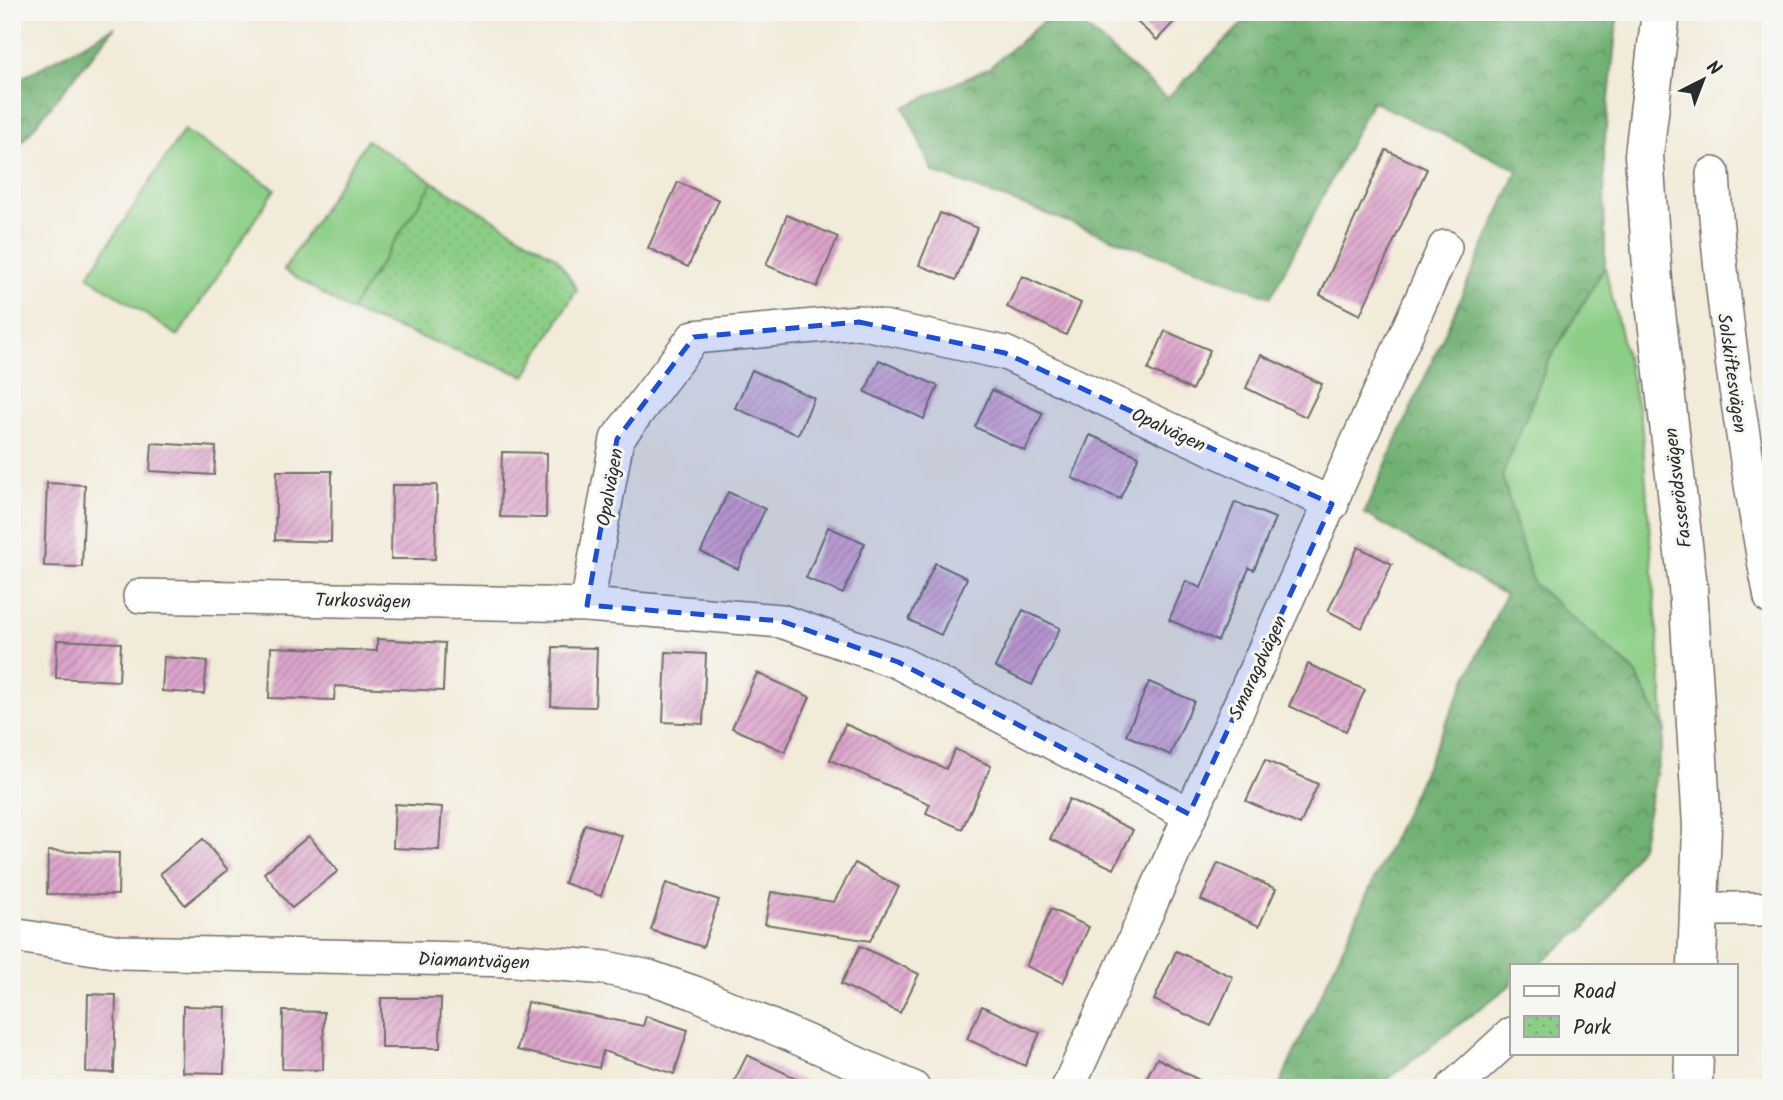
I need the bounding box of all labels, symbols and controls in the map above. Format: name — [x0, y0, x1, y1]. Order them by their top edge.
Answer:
north arrow — [1668, 46, 1738, 116]
text: N — [1699, 54, 1728, 84]
street label: Solskiftesvägen — [1708, 311, 1754, 435]
street label: Opalvägen — [1126, 401, 1210, 461]
street label: Fasserödsvägen — [1657, 426, 1701, 550]
street label: Opalvägen — [589, 446, 633, 529]
street label: Turkosvägen — [315, 586, 411, 618]
street label: Smaragdvägen — [1221, 611, 1296, 725]
street label: Diamantvägen — [417, 945, 530, 979]
legend — [1510, 964, 1738, 1054]
text: Road — [1573, 976, 1616, 1009]
text: Park — [1573, 1012, 1611, 1045]

